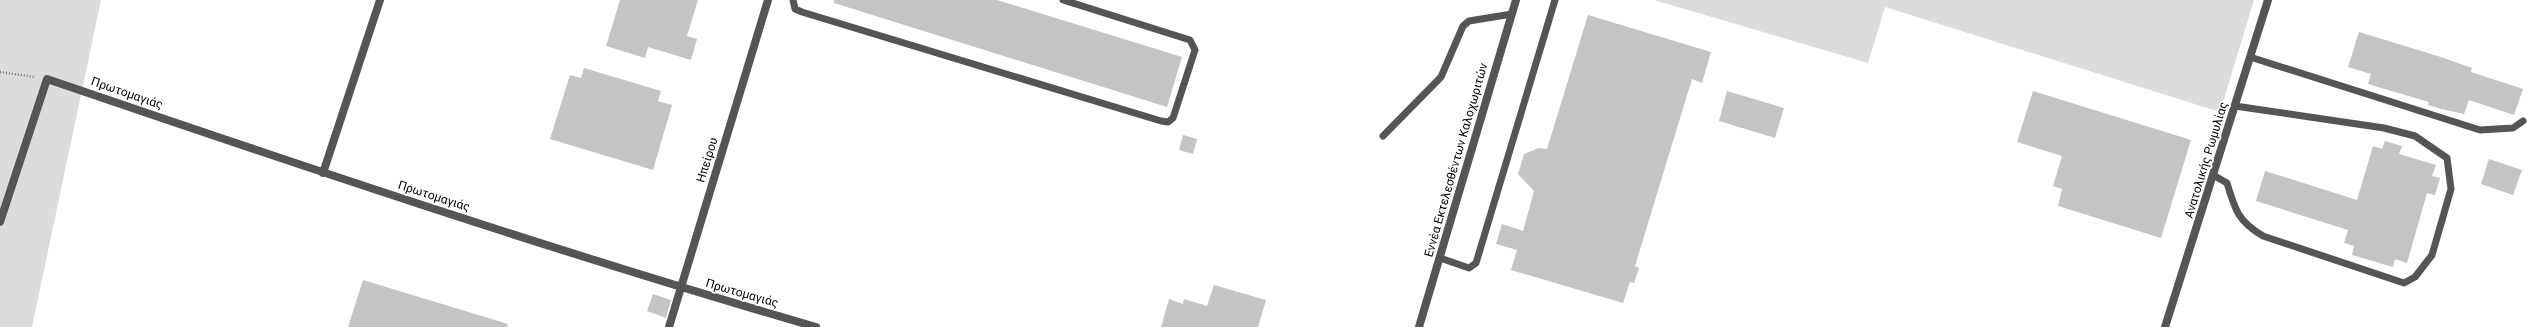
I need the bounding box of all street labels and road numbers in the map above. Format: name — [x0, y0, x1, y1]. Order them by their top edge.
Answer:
street label: Εννέα Εκτελεσθέντων Καλοχωριτών — [1422, 61, 1491, 259]
street label: Πρωτομαγιάς — [89, 74, 165, 112]
street label: Ανατολικής Ρωμυλίας — [2182, 100, 2230, 220]
street label: Ηπείρου — [694, 136, 720, 184]
street label: Πρωτομαγιάς — [396, 178, 472, 214]
street label: Πρωτομαγιάς — [704, 276, 780, 310]

